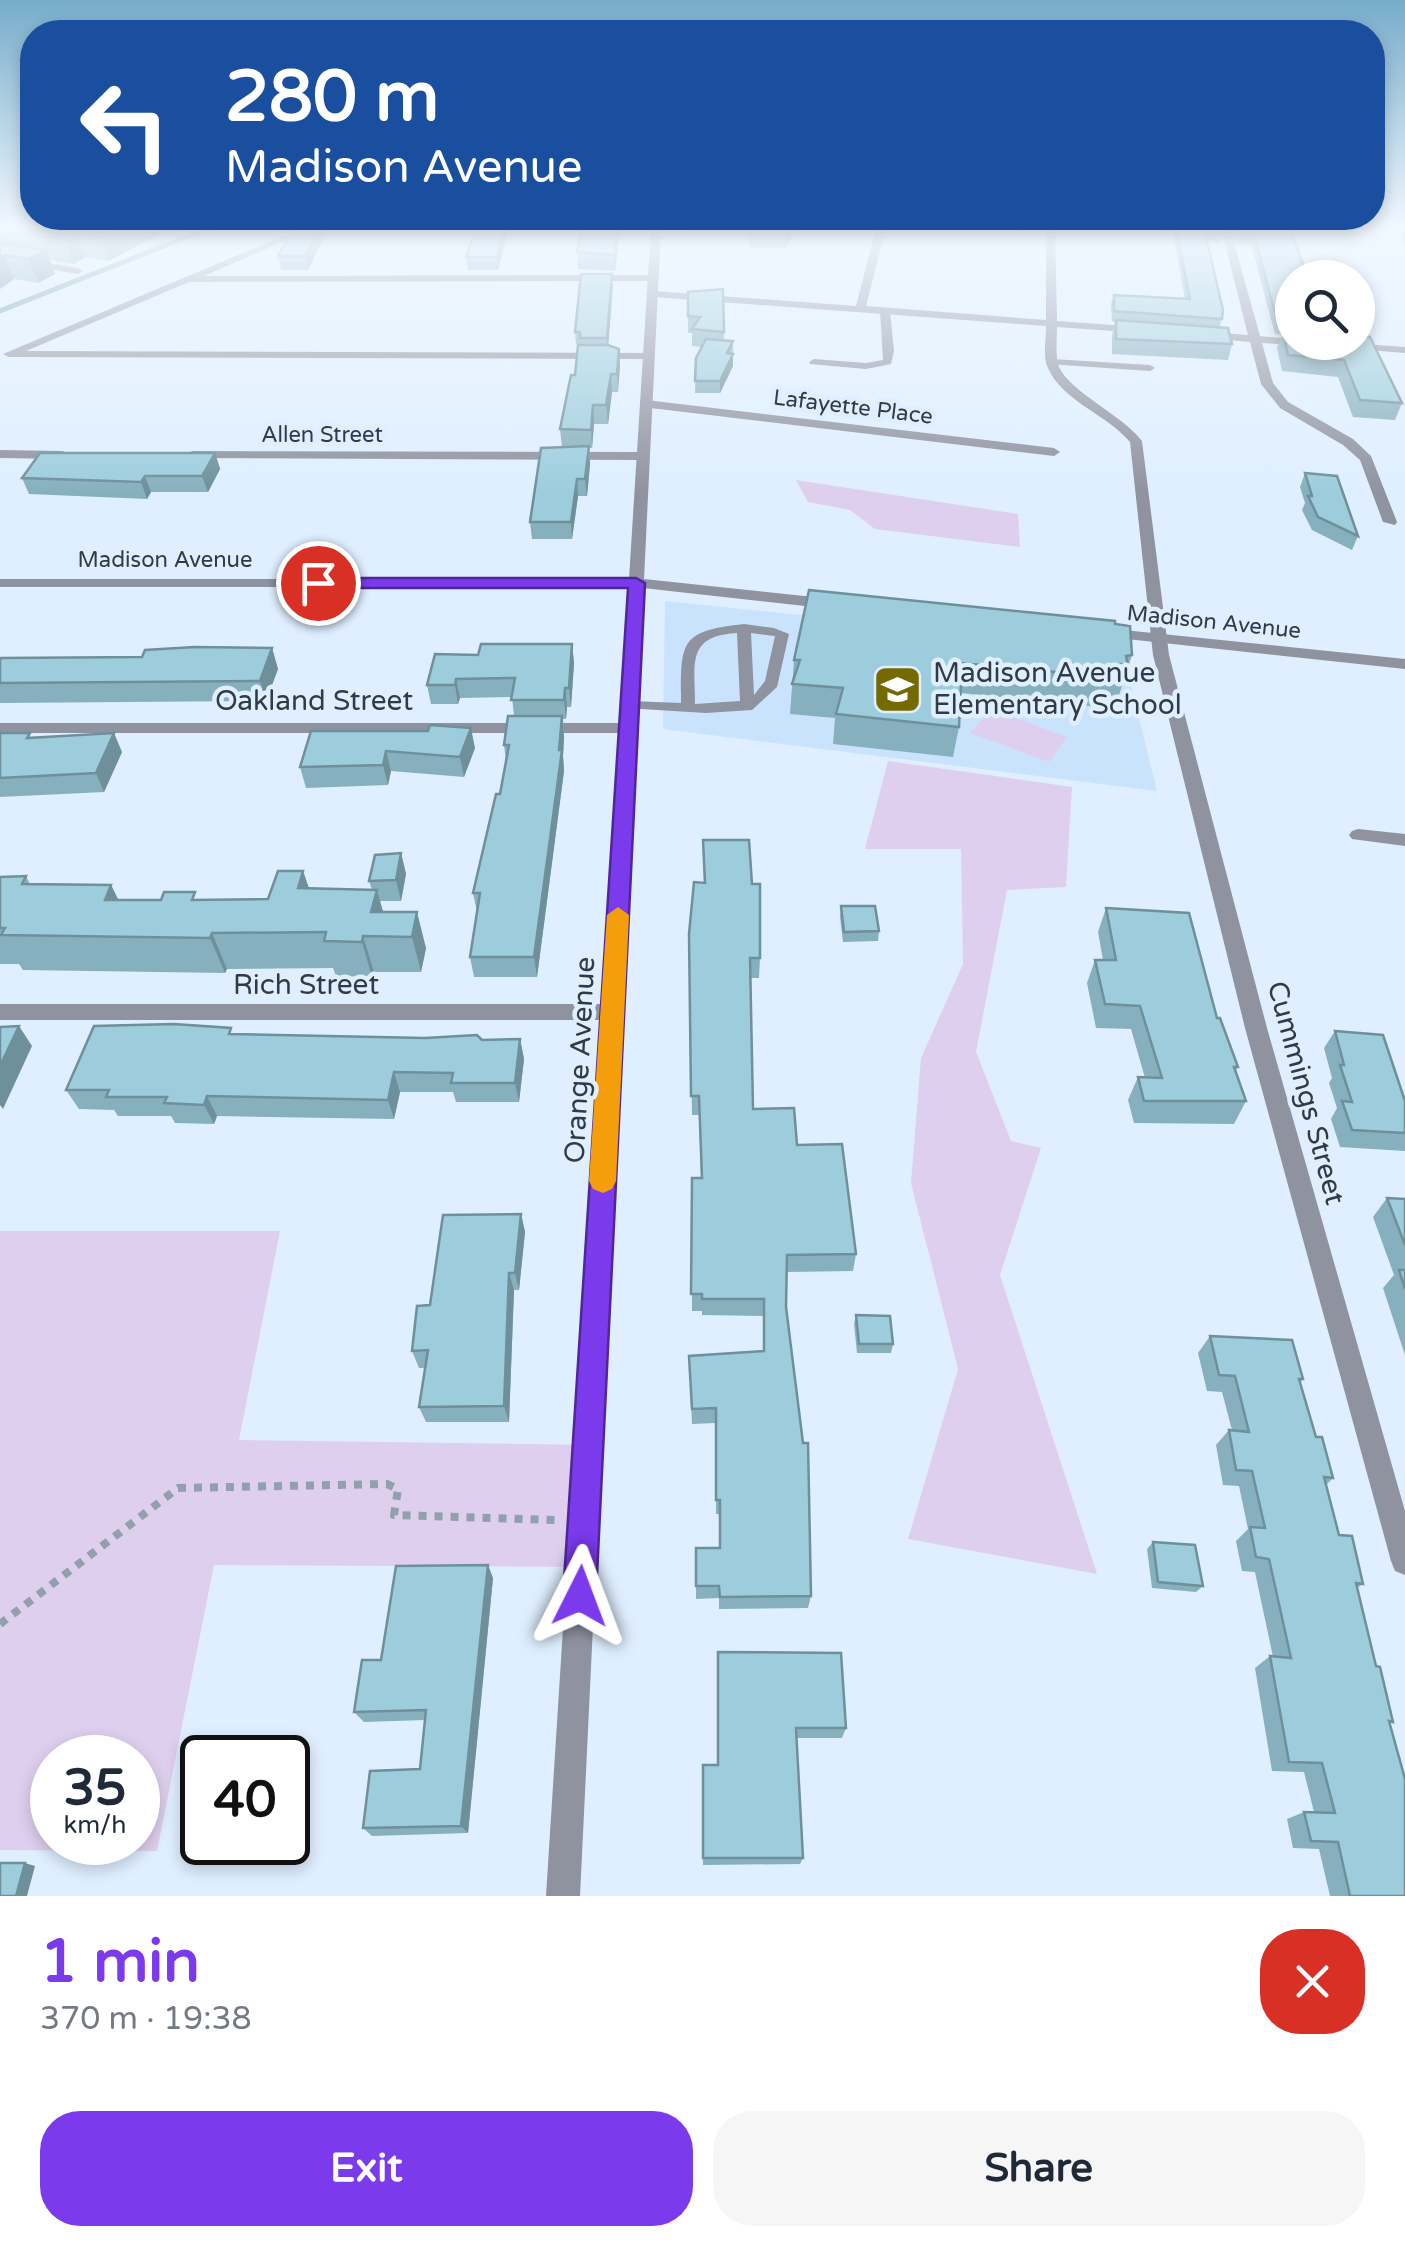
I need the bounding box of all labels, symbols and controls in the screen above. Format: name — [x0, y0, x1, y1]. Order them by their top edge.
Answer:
text: 280 m — [225, 56, 439, 140]
icon: left — [60, 60, 190, 190]
text: Madison Avenue — [225, 141, 582, 195]
map controls — [1275, 260, 1375, 360]
button: search — [1275, 260, 1375, 360]
street label: Lafayette Place — [772, 384, 934, 430]
street label: Allen Street — [261, 422, 383, 448]
pin — [276, 541, 361, 626]
street label: Madison Avenue — [78, 547, 252, 573]
icon: arrive — [291, 556, 346, 611]
street label: Madison Avenue — [1126, 600, 1302, 644]
place label: Madison Avenue Elementary School — [933, 656, 1182, 722]
school or university icon: Madison Avenue Elementary School — [872, 663, 924, 715]
street label: Oakland Street — [215, 684, 413, 718]
street label: Orange Avenue — [558, 956, 602, 1164]
street label: Rich Street — [233, 968, 379, 1002]
street label: Cummings Street — [1260, 977, 1352, 1209]
position arrow — [528, 1544, 632, 1648]
speed limit sign: 40 — [180, 1735, 310, 1865]
text: 35 — [64, 1758, 126, 1818]
text: km/h — [64, 1810, 126, 1840]
text: 1 min — [40, 1926, 200, 1998]
button: close — [1260, 1929, 1365, 2034]
text: 370 m · 19:38 — [40, 2000, 252, 2038]
button: Exit — [40, 2111, 693, 2226]
button: Share — [713, 2111, 1365, 2226]

